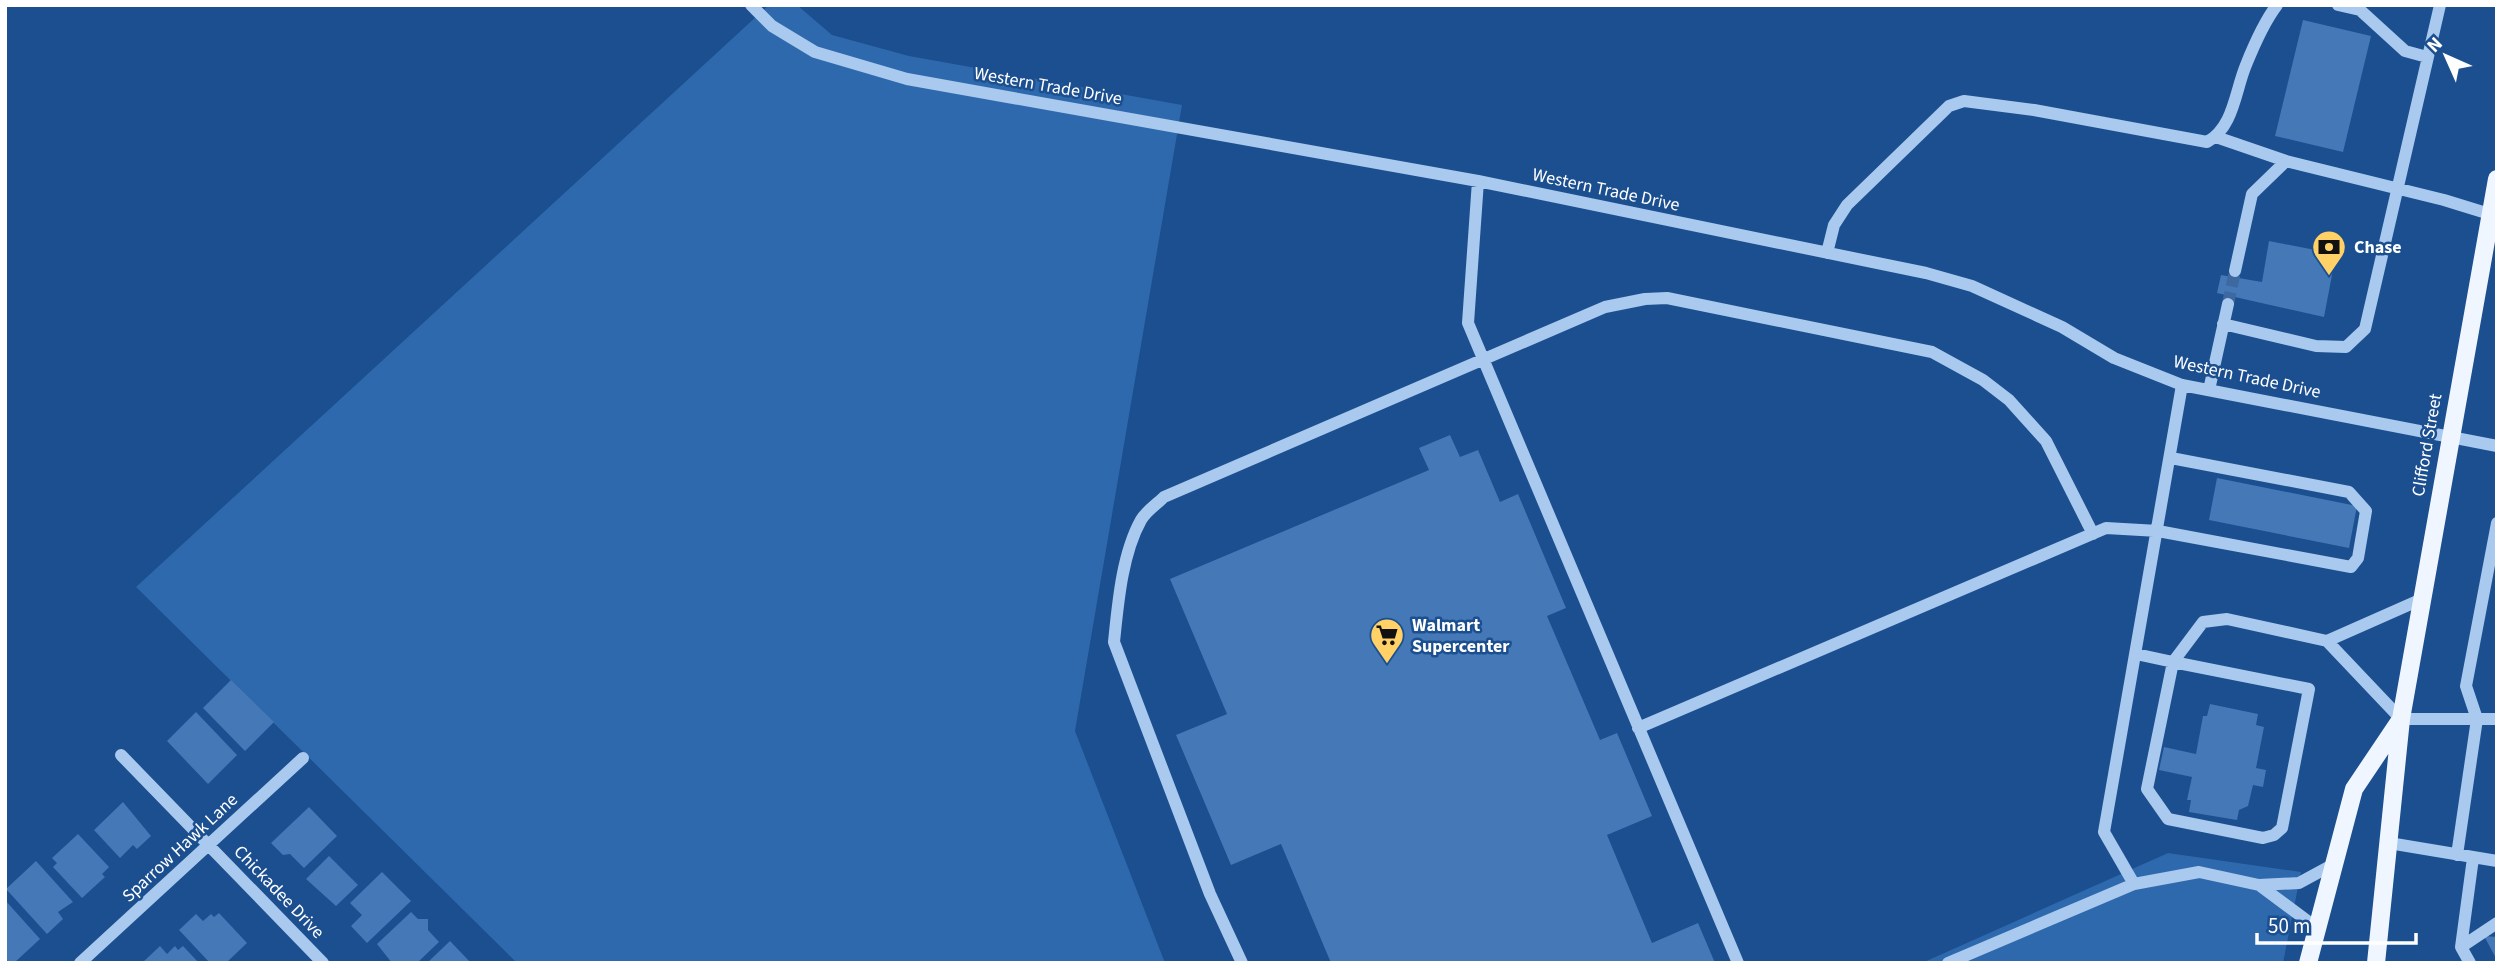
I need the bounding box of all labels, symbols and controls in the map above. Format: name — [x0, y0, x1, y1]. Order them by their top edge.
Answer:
north arrow — [2411, 21, 2481, 91]
text: N — [2421, 31, 2449, 59]
street label: Western Trade Drive — [972, 61, 1124, 111]
street label: Western Trade Drive — [1530, 162, 1682, 218]
bank icon: Chase — [2310, 228, 2348, 277]
place label: Chase — [2354, 235, 2402, 260]
street label: Western Trade Drive — [2171, 349, 2323, 405]
street label: Clifford Street — [2406, 392, 2448, 498]
place label: Walmart Supercenter — [1412, 613, 1510, 659]
supermarket icon: Walmart Supercenter — [1368, 616, 1406, 665]
street label: Sparrow Hawk Lane — [117, 788, 243, 908]
street label: Chickadee Drive — [228, 840, 330, 944]
scale bar — [2257, 902, 2416, 946]
text: 50 m — [2268, 911, 2310, 941]

